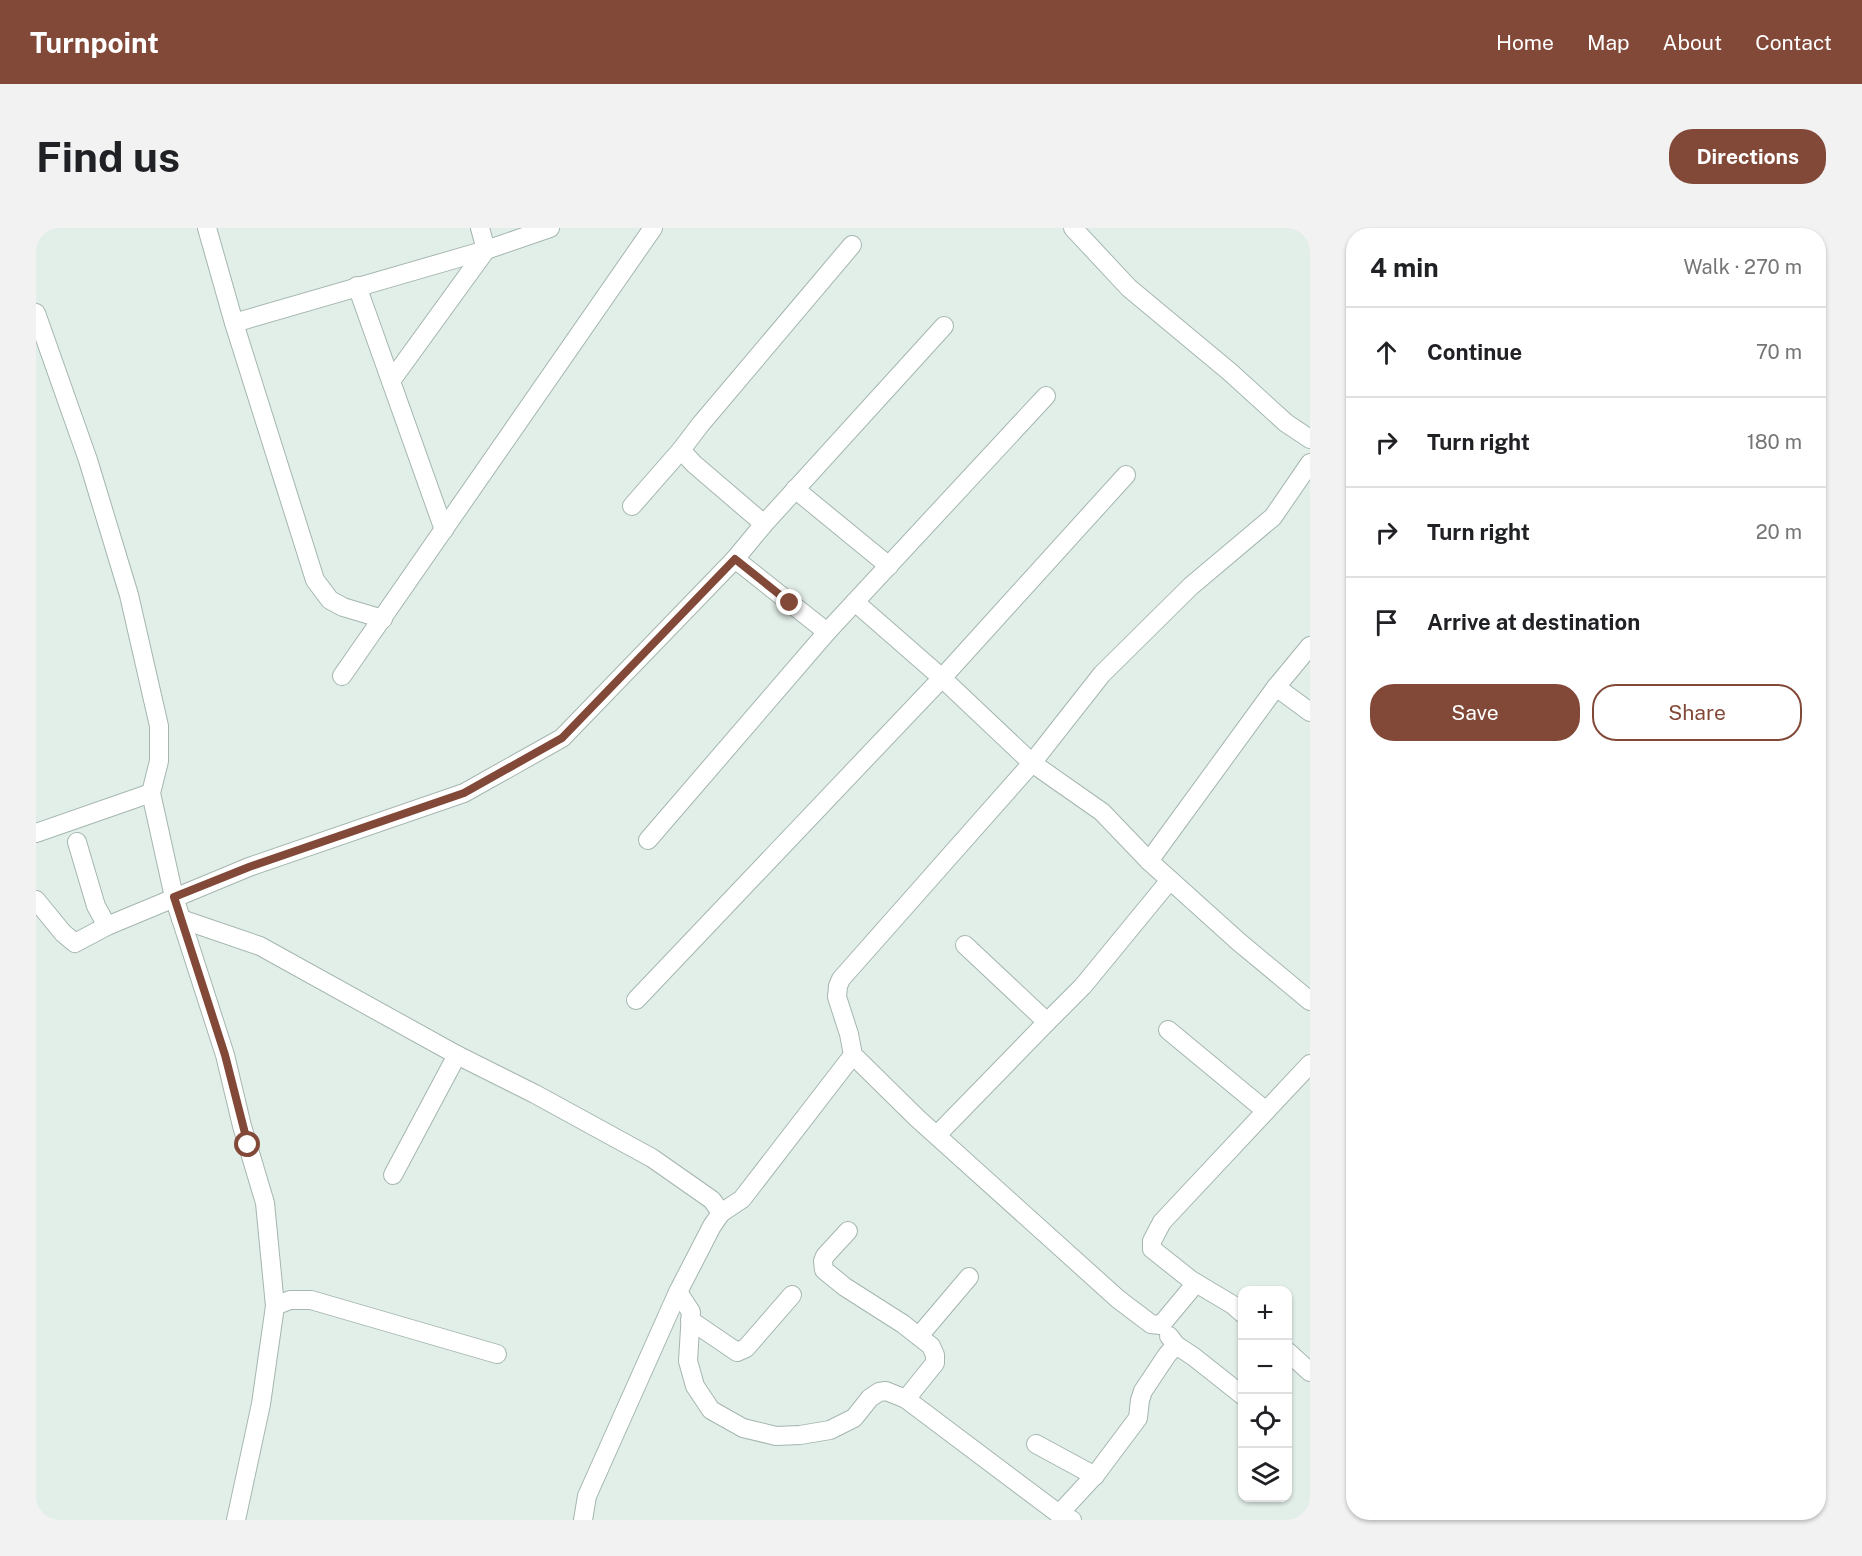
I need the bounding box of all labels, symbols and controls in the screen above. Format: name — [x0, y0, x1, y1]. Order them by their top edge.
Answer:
text: Turnpoint — [30, 26, 159, 59]
text: Home — [1496, 30, 1554, 55]
text: Map — [1587, 30, 1630, 55]
text: About — [1663, 30, 1722, 55]
text: Contact — [1755, 30, 1832, 55]
button: Directions — [1669, 129, 1826, 184]
text: Find us — [36, 132, 180, 181]
text: 4 min — [1370, 252, 1439, 283]
text: Walk · 270 m — [1683, 255, 1802, 279]
icon: ahead — [1370, 336, 1403, 369]
text: Continue — [1427, 339, 1522, 365]
text: 70 m — [1756, 340, 1802, 364]
icon: right — [1370, 426, 1403, 459]
text: Turn right — [1427, 429, 1530, 455]
text: 180 m — [1747, 430, 1802, 454]
icon: right — [1370, 516, 1403, 549]
text: Turn right — [1427, 519, 1530, 545]
text: 20 m — [1756, 520, 1802, 544]
route end — [776, 589, 802, 615]
icon: arrive — [1370, 606, 1403, 639]
text: Arrive at destination — [1427, 609, 1640, 635]
button: Save — [1370, 684, 1580, 741]
button: Share — [1592, 684, 1802, 741]
route start — [234, 1131, 260, 1157]
map controls — [1238, 1286, 1292, 1502]
button: + — [1238, 1286, 1292, 1340]
button: − — [1238, 1340, 1292, 1394]
button: locate — [1238, 1394, 1292, 1448]
button: layers — [1238, 1448, 1292, 1502]

